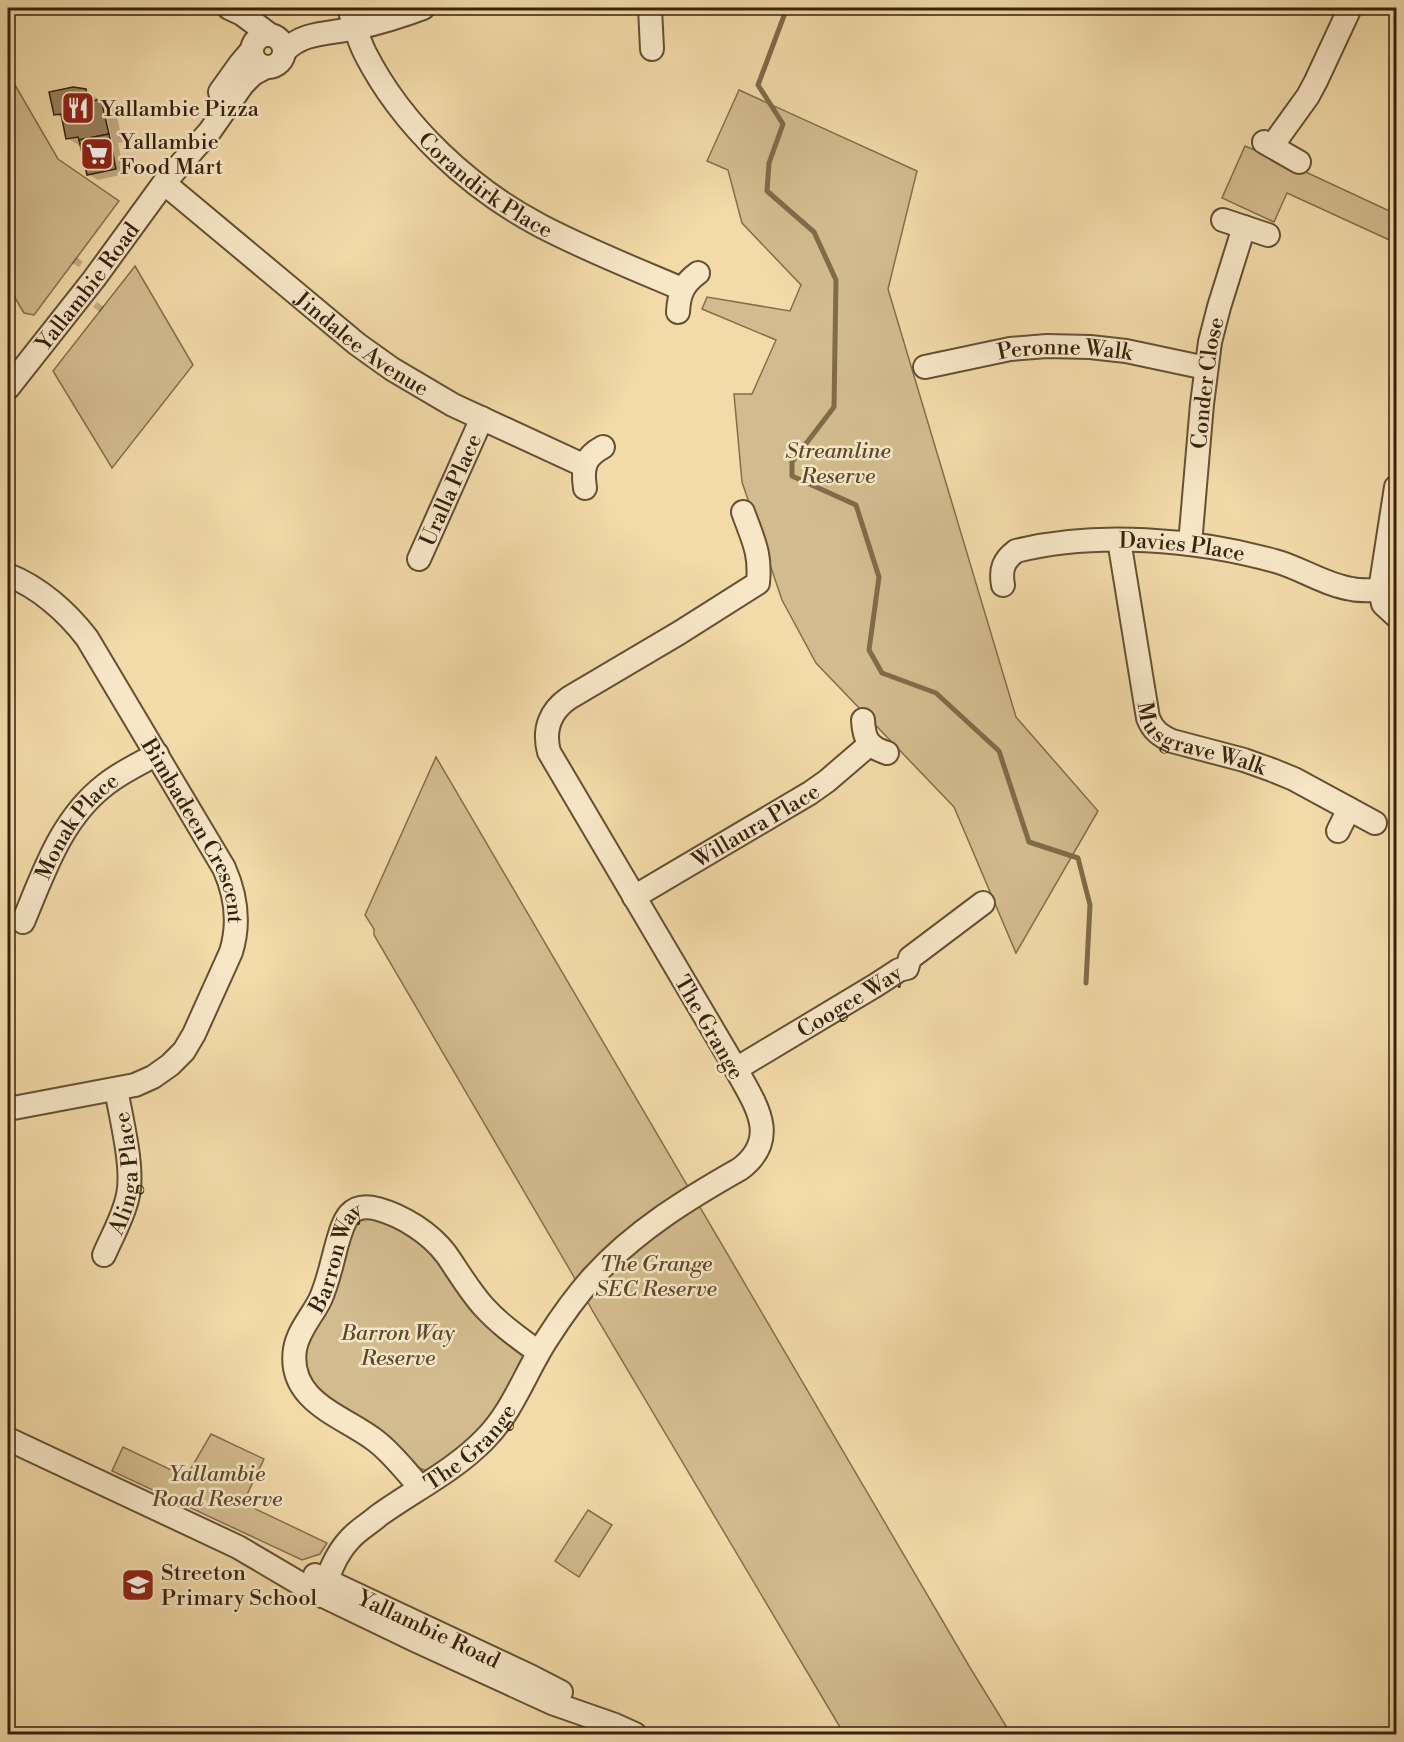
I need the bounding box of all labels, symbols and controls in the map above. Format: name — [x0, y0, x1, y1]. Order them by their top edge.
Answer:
restaurant icon: Yallambie Pizza — [60, 90, 96, 126]
place label: Yallambie Pizza — [100, 96, 260, 123]
street label: Corandirk Place — [412, 127, 557, 245]
place label: Yallambie Food Mart — [119, 129, 223, 181]
supermarket icon: Yallambie Food Mart — [79, 136, 115, 172]
street label: Yallambie Road — [30, 217, 146, 357]
street label: Jindalee Avenue — [288, 285, 433, 403]
street label: Conder Close — [1186, 314, 1231, 450]
street label: Peronne Walk — [995, 334, 1137, 367]
street label: Uralla Place — [415, 430, 488, 551]
park label: Streamline Reserve — [785, 438, 891, 490]
street label: Davies Place — [1119, 527, 1247, 568]
street label: Musgrave Walk — [1131, 700, 1271, 782]
street label: Bimbadeen Crescent — [134, 733, 248, 924]
street label: Monak Place — [30, 768, 124, 884]
street label: Willaura Place — [687, 778, 825, 875]
street label: Coogee Way — [792, 960, 908, 1044]
street label: The Grange — [668, 971, 749, 1085]
street label: Alinga Place — [103, 1110, 145, 1240]
street label: Barron Way — [303, 1197, 367, 1319]
park label: The Grange SEC Reserve — [595, 1251, 717, 1303]
park label: Barron Way Reserve — [340, 1320, 455, 1372]
street label: The Grange — [420, 1400, 523, 1497]
park label: Yallambie Road Reserve — [151, 1461, 282, 1513]
place label: Streeton Primary School — [161, 1560, 318, 1612]
school or university icon: Streeton Primary School — [120, 1567, 156, 1603]
street label: Yallambie Road — [352, 1584, 504, 1675]

